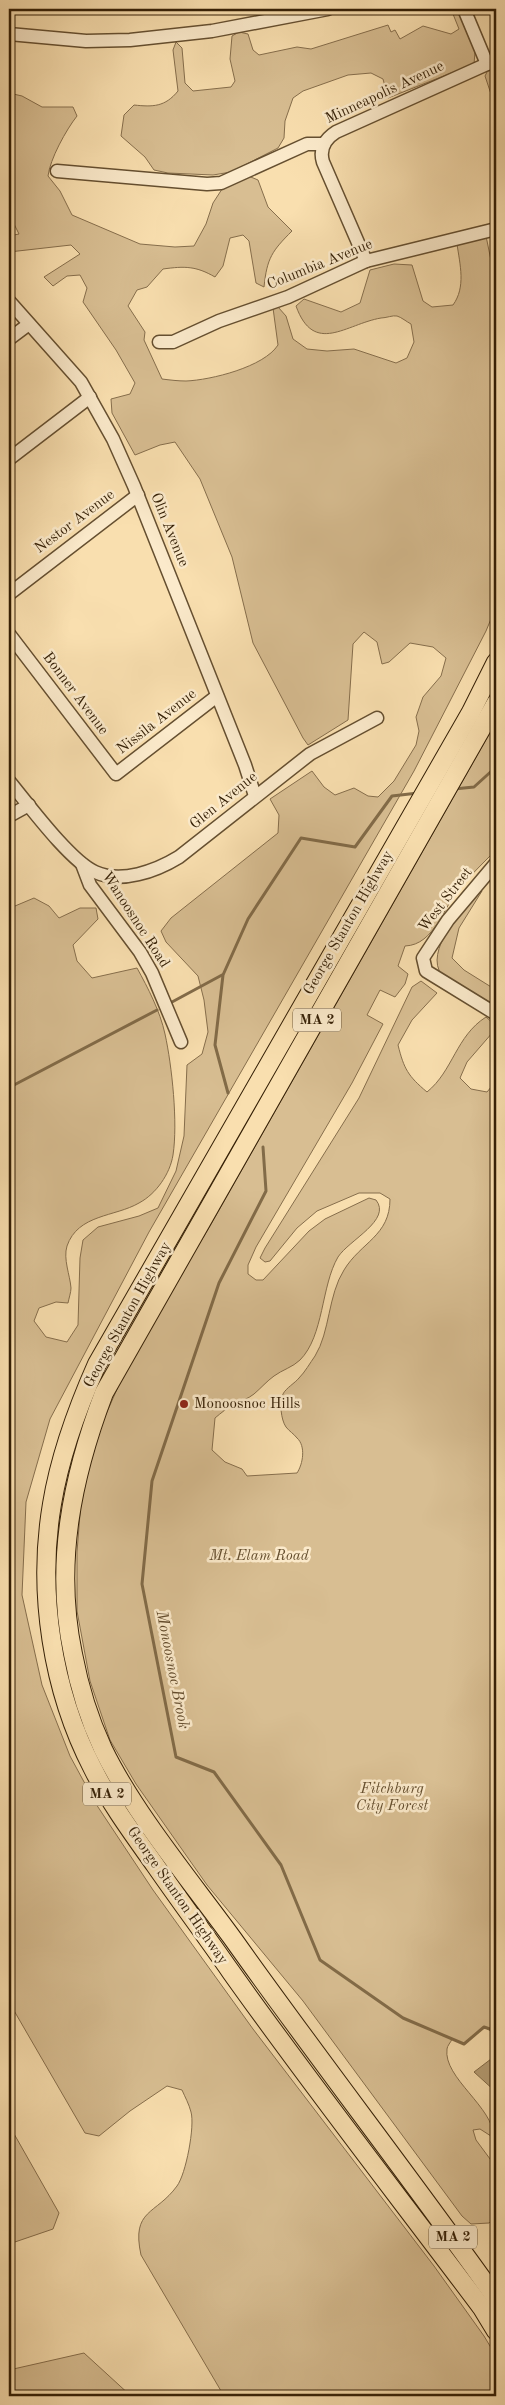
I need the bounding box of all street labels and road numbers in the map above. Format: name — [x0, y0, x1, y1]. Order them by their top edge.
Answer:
street label: Minneapolis Avenue — [323, 59, 447, 127]
street label: Columbia Avenue — [265, 237, 375, 293]
street label: Nestor Avenue — [32, 487, 118, 557]
street label: Olin Avenue — [147, 491, 191, 569]
street label: Bonner Avenue — [39, 650, 111, 738]
street label: Nissila Avenue — [115, 686, 200, 757]
street label: Glen Avenue — [188, 769, 261, 833]
street label: George Stanton Highway — [302, 848, 397, 998]
street label: West Street — [416, 865, 476, 935]
street label: Wanoosnoc Road — [98, 869, 172, 971]
road number: MA 2 — [293, 1008, 341, 1032]
street label: George Stanton Highway — [82, 1240, 174, 1390]
road number: MA 2 — [83, 1782, 131, 1806]
street label: George Stanton Highway — [124, 1825, 230, 1967]
road number: MA 2 — [429, 2226, 477, 2248]

